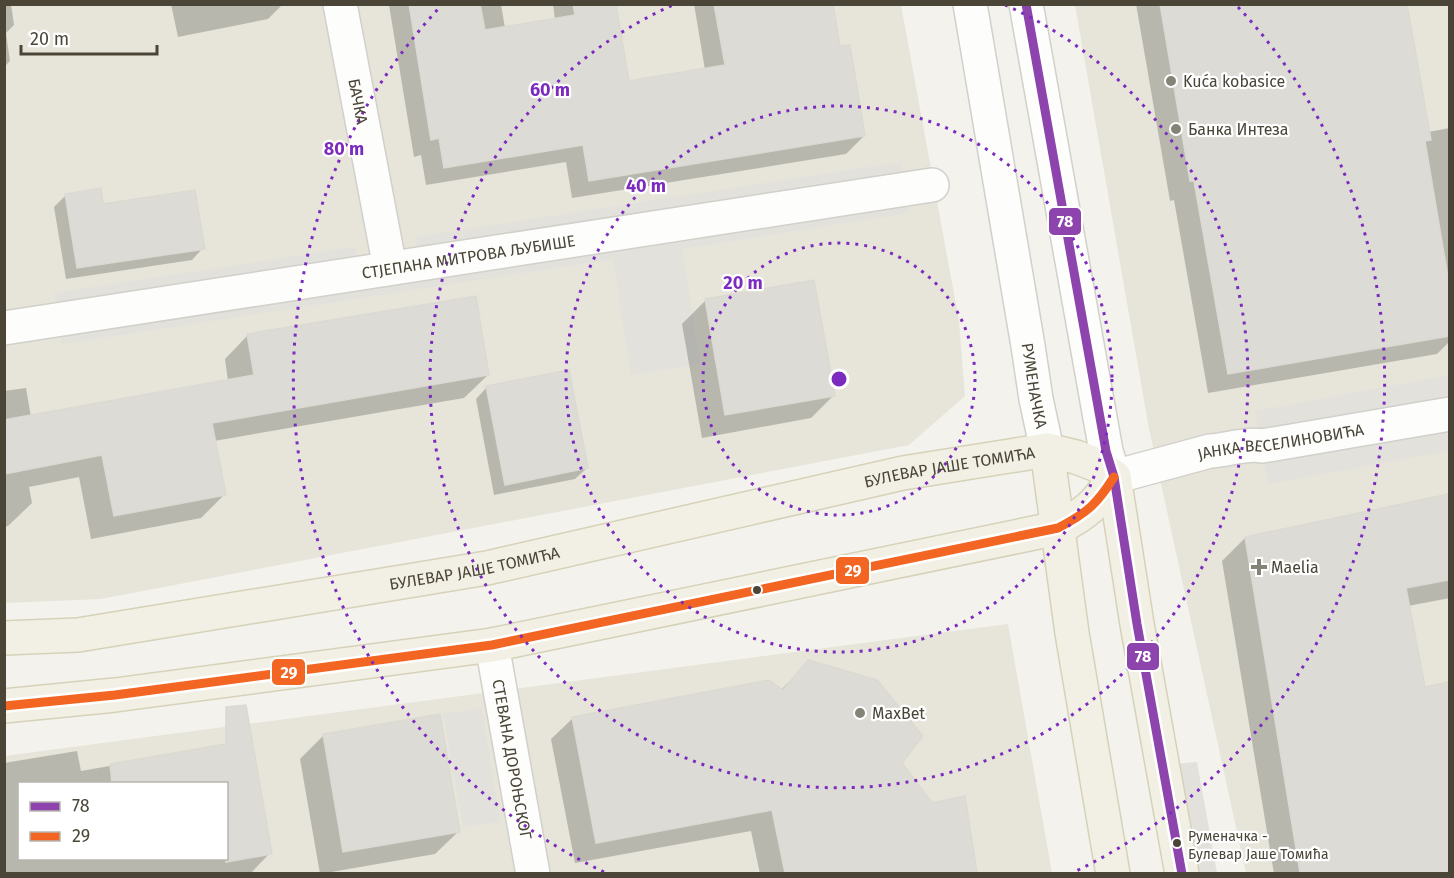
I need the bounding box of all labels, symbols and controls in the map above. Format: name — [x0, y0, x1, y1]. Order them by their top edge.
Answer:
scale bar — [21, 18, 158, 56]
text: 20 m — [30, 28, 69, 50]
place label: Kuća kobasice — [1183, 72, 1285, 91]
marker: Kuća kobasice — [1164, 74, 1178, 88]
street label: БАЧКА — [344, 77, 372, 127]
text: 60 m — [530, 79, 570, 101]
place label: Банка Интеза — [1188, 120, 1289, 139]
marker: Банка Интеза — [1169, 122, 1183, 136]
text: 80 m — [324, 138, 364, 160]
text: 40 m — [626, 175, 666, 197]
line badge: 78 — [1048, 207, 1082, 236]
text: 78 — [1057, 212, 1073, 231]
street label: СТЈЕПАНА МИТРОВА ЉУБИШЕ — [361, 231, 577, 283]
text: 20 m — [723, 272, 763, 294]
street label: РУМЕНАЧКА — [1018, 342, 1051, 431]
centre of rings — [829, 369, 849, 389]
street label: ЈАНКА ВЕСЕЛИНОВИЋА — [1195, 420, 1366, 464]
street label: БУЛЕВАР ЈАШЕ ТОМИЋА — [862, 443, 1037, 492]
street label: БУЛЕВАР ЈАШЕ ТОМИЋА — [388, 543, 562, 594]
line badge: 29 — [835, 556, 870, 585]
place label: Maelia — [1271, 558, 1319, 577]
marker: Maelia — [1252, 560, 1266, 574]
text: 29 — [844, 561, 862, 580]
unlabelled marker — [751, 584, 763, 596]
line badge: 78 — [1126, 642, 1160, 671]
text: 78 — [1135, 647, 1151, 666]
line badge: 29 — [271, 658, 306, 686]
text: 29 — [280, 663, 298, 682]
street label: СТЕВАНА ДОРОЊСКОГ — [488, 678, 536, 841]
place label: MaxBet — [872, 704, 925, 723]
marker: MaxBet — [853, 706, 867, 720]
legend — [18, 782, 228, 860]
text: 78 — [72, 795, 90, 817]
text: 29 — [72, 825, 90, 847]
place label: Руменачка - Булевар Јаше Томића — [1188, 828, 1329, 863]
marker: Руменачка - Булевар Јаше Томића — [1171, 837, 1183, 849]

